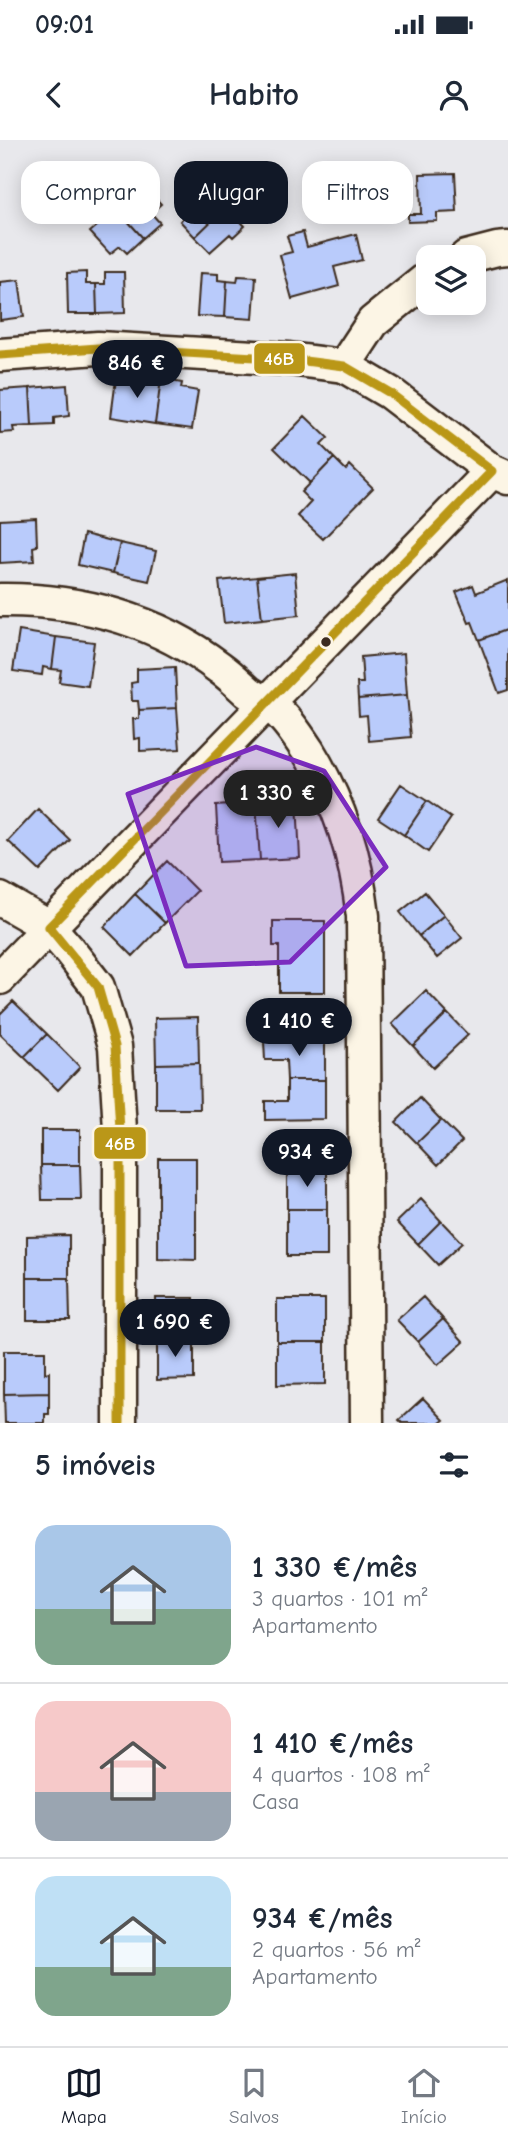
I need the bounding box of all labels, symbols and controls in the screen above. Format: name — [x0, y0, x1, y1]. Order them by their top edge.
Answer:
text: 09:01 — [35, 10, 94, 40]
icon: back — [35, 76, 73, 114]
text: Habito — [209, 76, 299, 113]
icon: person — [435, 76, 473, 114]
chip: Comprar — [21, 161, 160, 224]
chip: Alugar — [174, 161, 288, 224]
chip: Filtros — [302, 161, 413, 224]
map controls — [416, 245, 486, 315]
button: layers — [416, 245, 486, 315]
pin: 846 € — [88, 341, 186, 400]
line badge: 46B — [253, 342, 306, 375]
text: 46B — [264, 348, 294, 370]
text: 846 € — [108, 349, 166, 376]
unlabelled marker — [319, 635, 333, 649]
pin: 1 330 € — [213, 770, 343, 830]
text: 1 330 € — [239, 779, 317, 806]
pin: 1 410 € — [234, 998, 364, 1058]
text: 1 410 € — [262, 1007, 336, 1034]
line badge: 46B — [93, 1126, 147, 1160]
pin: 934 € — [258, 1130, 356, 1189]
text: 46B — [105, 1133, 135, 1155]
text: 934 € — [278, 1138, 336, 1165]
pin: 1 690 € — [110, 1300, 240, 1359]
text: 1 690 € — [136, 1308, 214, 1335]
icon: filters — [435, 1446, 473, 1484]
text: 5 imóveis — [35, 1448, 155, 1483]
text: 1 330 €/mês — [252, 1550, 417, 1585]
icon: home — [91, 1553, 175, 1637]
text: 3 quartos · 101 m² — [252, 1585, 428, 1612]
text: Apartamento — [252, 1612, 378, 1639]
text: 1 410 €/mês — [252, 1726, 413, 1761]
icon: home — [91, 1729, 175, 1813]
text: 4 quartos · 108 m² — [252, 1761, 430, 1788]
text: Casa — [252, 1788, 299, 1815]
text: 934 €/mês — [252, 1901, 392, 1936]
icon: home — [91, 1904, 175, 1988]
text: 2 quartos · 56 m² — [252, 1936, 421, 1963]
text: Apartamento — [252, 1963, 378, 1990]
tab: Mapa — [61, 2064, 107, 2128]
tab: Salvos — [229, 2064, 279, 2128]
tab: Início — [401, 2064, 447, 2128]

